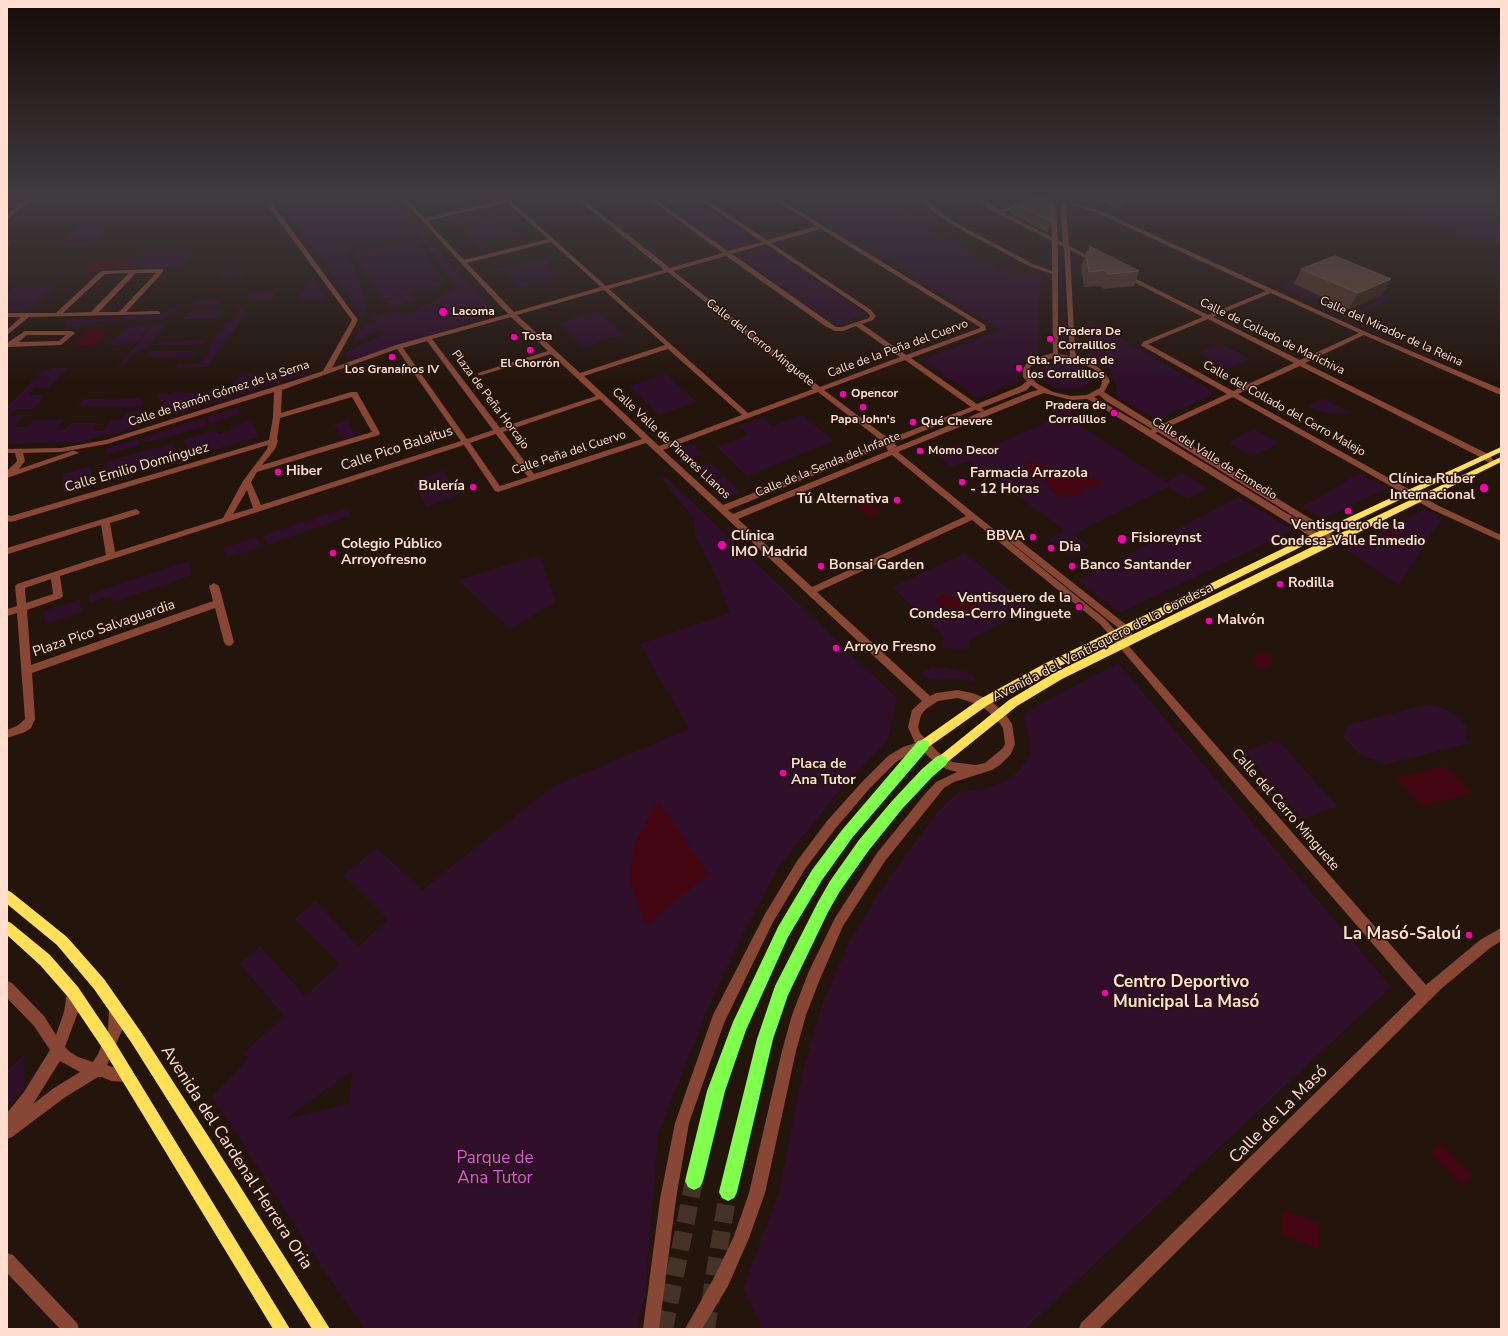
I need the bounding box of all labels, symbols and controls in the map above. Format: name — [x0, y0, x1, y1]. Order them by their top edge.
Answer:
street label: Calle del Mirador de la Reina — [1317, 294, 1465, 370]
street label: Calle del Cerro Minguete — [703, 296, 817, 390]
street label: Calle de Collado de Marichiva — [1197, 296, 1347, 378]
place label: Lacoma — [452, 305, 495, 319]
marker: Lacoma — [437, 306, 449, 318]
street label: Calle de la Peña del Cuervo — [826, 317, 970, 381]
place label: Pradera De Corralillos — [1058, 325, 1121, 353]
place label: Tosta — [522, 330, 552, 344]
marker: Tosta — [509, 332, 519, 342]
marker: Pradera De Corralillos — [1045, 334, 1055, 344]
marker: El Chorrón — [525, 345, 535, 355]
street label: Plaza de Peña Horcajo — [448, 348, 532, 452]
marker: Los Granaínos IV — [387, 352, 397, 362]
place label: Gta. Pradera de los Corralillos — [1027, 354, 1114, 382]
place label: El Chorrón — [500, 357, 560, 371]
street label: Calle de Ramón Gómez de la Serna — [127, 358, 311, 430]
street label: Calle del Collado del Cerro Malejo — [1200, 358, 1368, 460]
place label: Los Granaínos IV — [345, 363, 439, 377]
marker: Gta. Pradera de los Corralillos — [1014, 363, 1024, 373]
street label: Calle Valle de Pinares Llanos — [609, 385, 733, 503]
place label: Opencor — [851, 387, 898, 401]
marker: Opencor — [838, 389, 848, 399]
place label: Pradera de Corralillos — [1045, 399, 1106, 427]
marker: Papa John's — [858, 402, 868, 412]
marker: Pradera de Corralillos — [1109, 408, 1119, 418]
place label: Papa John's — [830, 413, 896, 427]
place label: Qué Chevere — [921, 415, 993, 429]
street label: Calle del Valle de Enmedio — [1149, 415, 1279, 503]
marker: Qué Chevere — [908, 417, 918, 427]
street label: Calle Pico Balaitus — [339, 423, 455, 475]
street label: Calle Peña del Cuervo — [510, 428, 628, 478]
street label: Calle de la Senda del Infante — [754, 429, 902, 501]
street label: Calle Emilio Domínguez — [63, 439, 211, 497]
place label: Momo Decor — [928, 444, 999, 458]
marker: Momo Decor — [915, 446, 925, 456]
place label: Hiber — [286, 464, 322, 480]
place label: Farmacia Arrazola - 12 Horas — [970, 466, 1088, 498]
marker: Hiber — [273, 467, 283, 477]
place label: Clínica Ruber Internacional — [1389, 472, 1475, 504]
marker: Farmacia Arrazola - 12 Horas — [957, 477, 967, 487]
place label: Bulería — [419, 479, 465, 495]
marker: Bulería — [468, 482, 478, 492]
marker: Clínica Ruber Internacional — [1478, 482, 1490, 494]
place label: Tú Alternativa — [797, 492, 889, 508]
marker: Tú Alternativa — [892, 495, 902, 505]
marker: Ventisquero de la Condesa-Valle Enmedio — [1343, 506, 1353, 516]
place label: Ventisquero de la Condesa-Valle Enmedio — [1271, 518, 1425, 550]
place label: Clínica IMO Madrid — [731, 529, 808, 562]
place label: BBVA — [986, 529, 1025, 545]
place label: Fisioreynst — [1131, 531, 1201, 547]
marker: BBVA — [1028, 532, 1038, 542]
marker: Fisioreynst — [1116, 533, 1128, 545]
place label: Colegio Público Arroyofresno — [341, 537, 442, 570]
marker: Clínica IMO Madrid — [716, 539, 728, 551]
place label: Dia — [1059, 540, 1081, 556]
marker: Dia — [1046, 543, 1056, 553]
marker: Colegio Público Arroyofresno — [328, 548, 338, 558]
place label: Bonsai Garden — [829, 558, 924, 574]
place label: Banco Santander — [1080, 558, 1191, 574]
marker: Bonsai Garden — [816, 561, 826, 571]
marker: Banco Santander — [1067, 561, 1077, 571]
place label: Rodilla — [1288, 576, 1334, 592]
marker: Rodilla — [1275, 579, 1285, 589]
street label: Avenida del Ventisquero de la Condesa — [990, 580, 1216, 706]
place label: Ventisquero de la Condesa-Cerro Minguete — [909, 591, 1071, 624]
street label: Plaza Pico Salvaguardia — [31, 597, 177, 661]
marker: Ventisquero de la Condesa-Cerro Minguete — [1074, 602, 1084, 612]
place label: Malvón — [1217, 613, 1265, 629]
marker: Malvón — [1204, 616, 1214, 626]
place label: Arroyo Fresno — [844, 640, 936, 656]
marker: Arroyo Fresno — [831, 643, 841, 653]
street label: Calle del Cerro Minguete — [1228, 746, 1342, 874]
place label: Placa de Ana Tutor — [791, 757, 856, 790]
marker: Placa de Ana Tutor — [778, 768, 788, 778]
place label: La Masó-Saloú — [1343, 925, 1461, 945]
marker: La Masó-Saloú — [1464, 930, 1474, 940]
place label: Centro Deportivo Municipal La Masó — [1113, 973, 1259, 1013]
marker: Centro Deportivo Municipal La Masó — [1100, 988, 1110, 998]
street label: Avenida del Cardenal Herrera Oria — [156, 1042, 316, 1274]
street label: Calle de La Masó — [1226, 1062, 1332, 1168]
park label: Parque de Ana Tutor — [456, 1149, 534, 1189]

